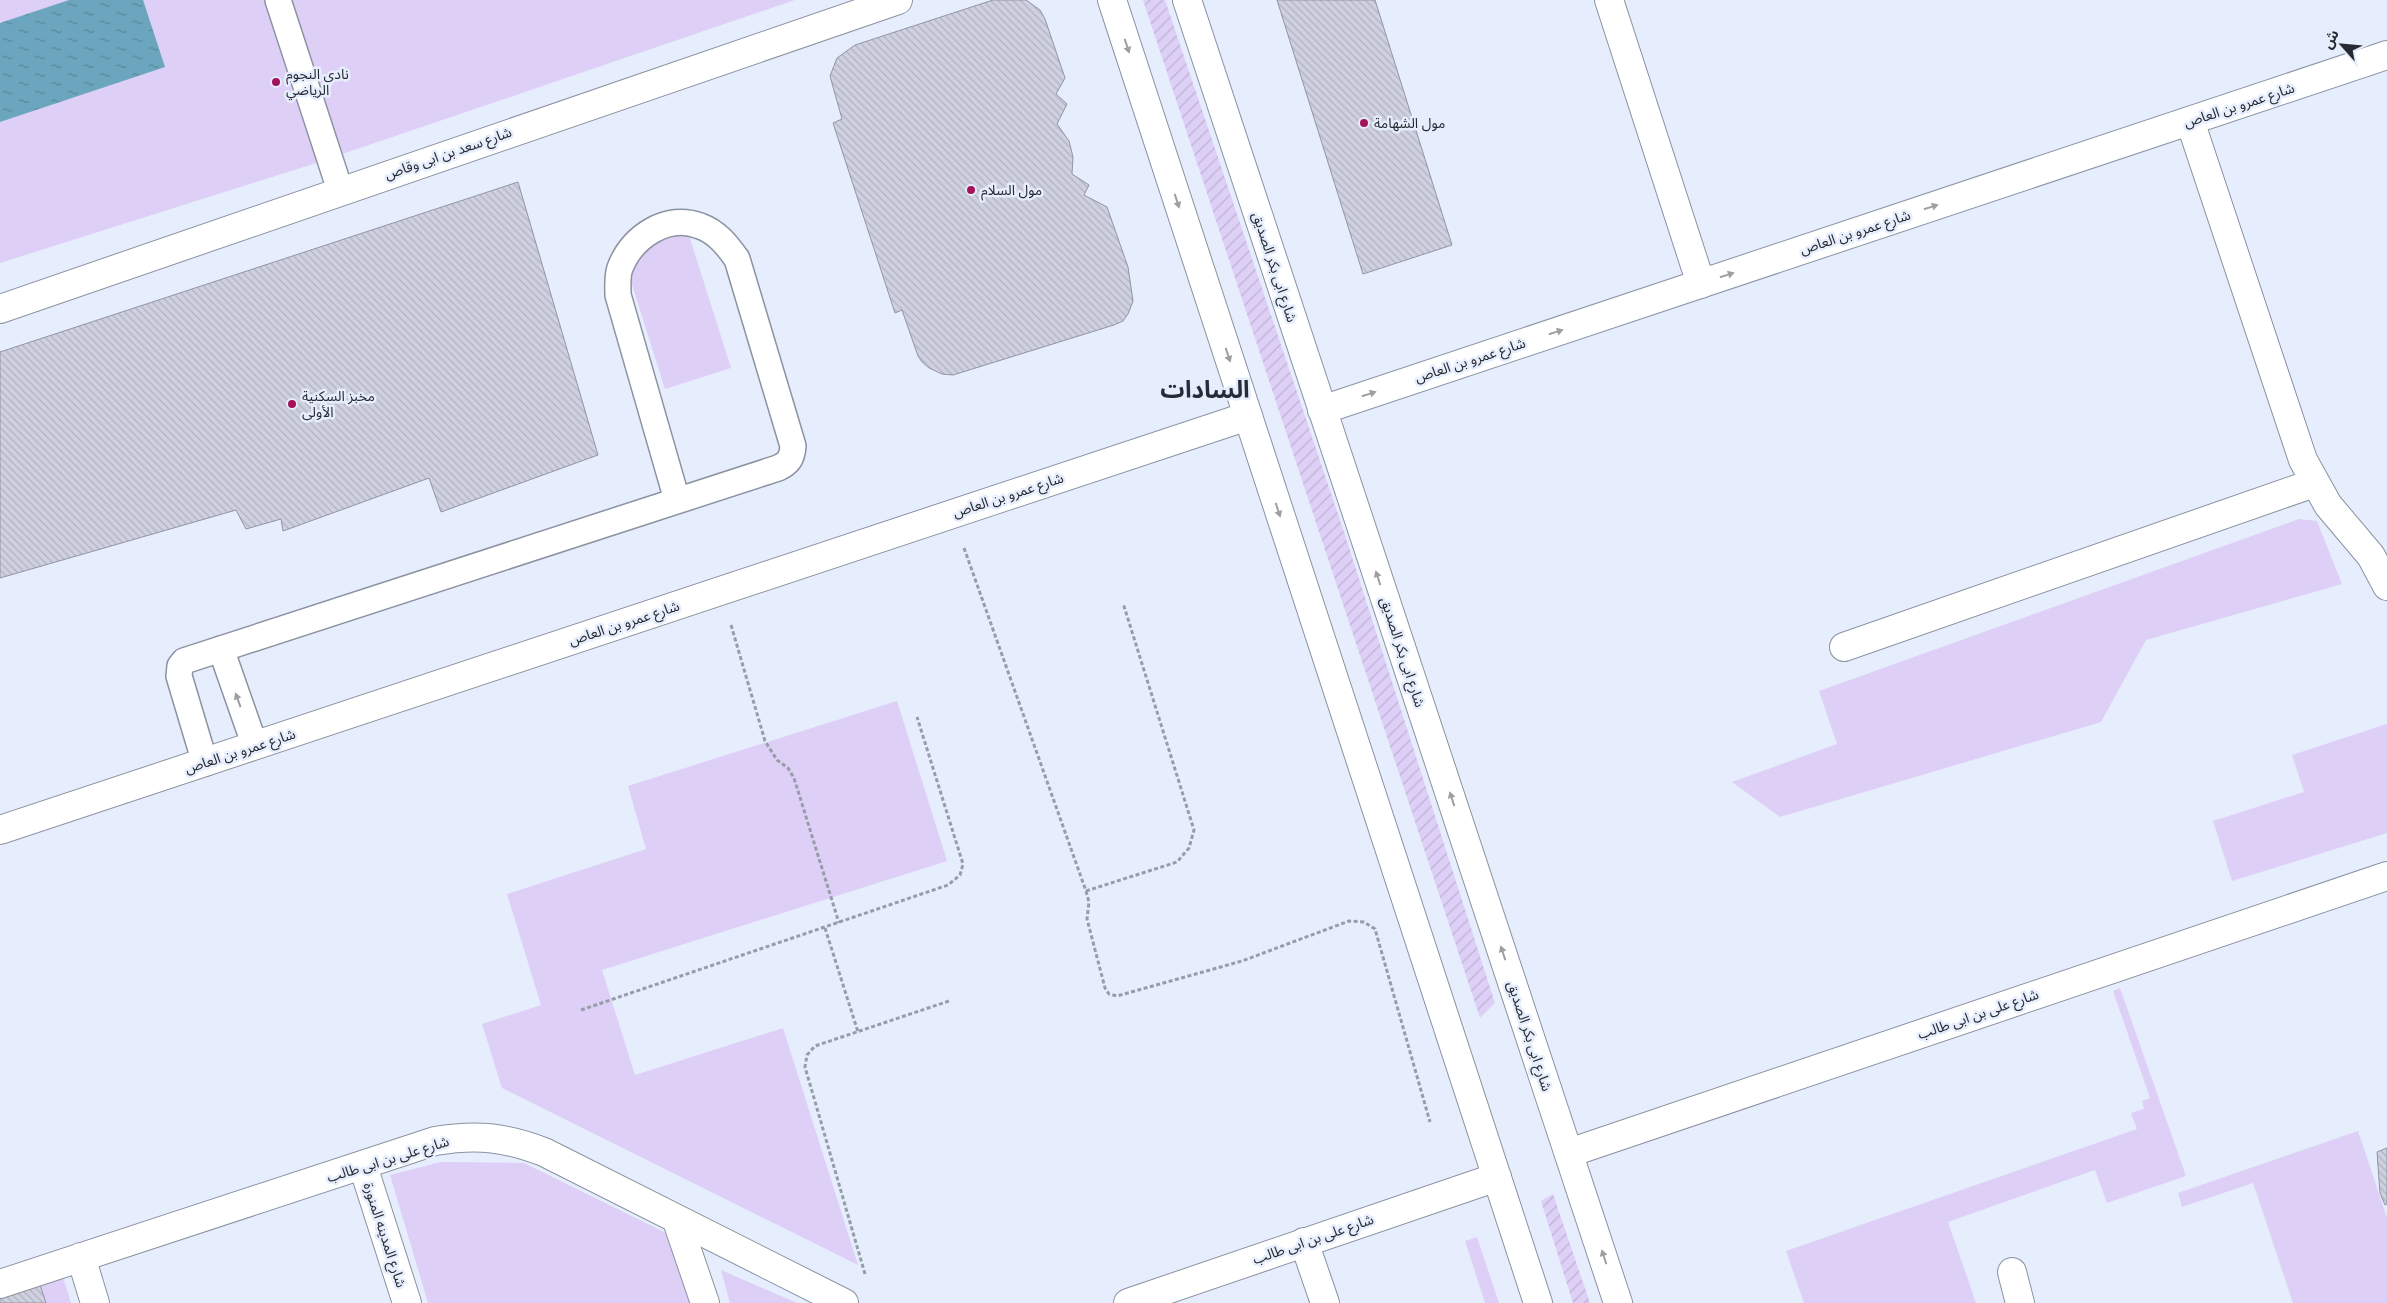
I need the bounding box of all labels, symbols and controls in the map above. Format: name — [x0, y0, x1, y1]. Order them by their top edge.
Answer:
north arrow — [2317, 20, 2367, 70]
text: ش — [2318, 26, 2342, 51]
one-way arrow — [1123, 39, 1131, 54]
place label: نادي النجوم الرياضي — [286, 65, 349, 101]
marker: نادي النجوم الرياضي — [270, 76, 282, 88]
street label: شارع عمرو بن العاص — [2181, 79, 2297, 133]
place label: مول الشهامة — [1374, 114, 1445, 132]
marker: مول الشهامة — [1358, 117, 1370, 129]
street label: شارع سعد بن ابى وقاص — [382, 123, 515, 185]
place label: مول السلام — [981, 181, 1042, 201]
marker: مول السلام — [965, 184, 977, 196]
one-way arrow — [1174, 193, 1182, 208]
one-way arrow — [1923, 203, 1938, 210]
street label: شارع عمرو بن العاص — [1797, 206, 1913, 260]
street label: شارع ابى بكر الصديق — [1247, 210, 1301, 325]
one-way arrow — [1719, 271, 1734, 278]
one-way arrow — [1549, 328, 1564, 336]
street label: شارع عمرو بن العاص — [1412, 334, 1528, 388]
one-way arrow — [1225, 348, 1232, 363]
district label: السادات — [1160, 374, 1250, 403]
place label: مخبز السكنية الأولى — [302, 387, 375, 421]
one-way arrow — [1361, 390, 1376, 398]
marker: مخبز السكنية الأولى — [286, 398, 298, 410]
street label: شارع عمرو بن العاص — [950, 469, 1066, 523]
one-way arrow — [1275, 502, 1283, 517]
one-way arrow — [1374, 570, 1382, 585]
street label: شارع ابى بكر الصديق — [1375, 595, 1429, 710]
street label: شارع عمرو بن العاص — [566, 597, 682, 651]
one-way arrow — [234, 692, 242, 707]
street label: شارع عمرو بن العاص — [182, 725, 298, 779]
one-way arrow — [1447, 791, 1455, 806]
one-way arrow — [1499, 945, 1507, 960]
street label: شارع ابى بكر الصديق — [1502, 979, 1556, 1094]
street label: شارع على بن ابى طالب — [1915, 985, 2042, 1045]
street label: شارع على بن ابى طالب — [325, 1132, 452, 1188]
street label: شارع المدينه المنورة — [358, 1180, 410, 1290]
street label: شارع على بن ابى طالب — [1250, 1210, 1377, 1270]
one-way arrow — [1599, 1249, 1607, 1264]

